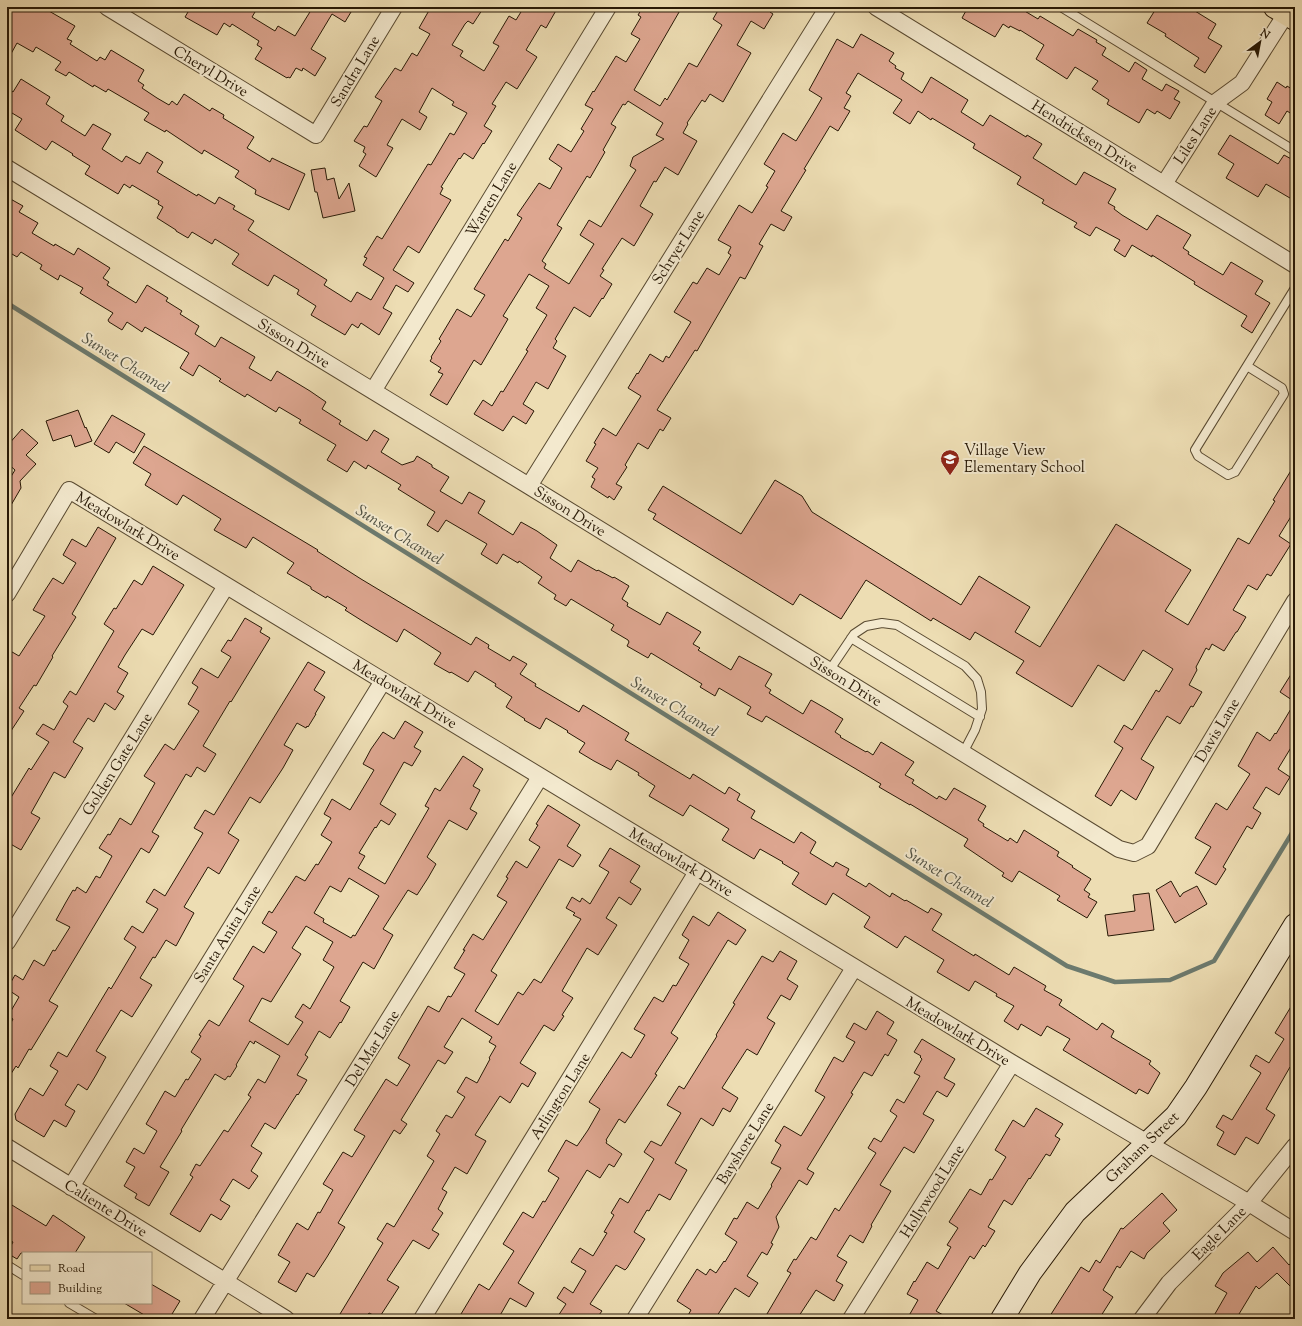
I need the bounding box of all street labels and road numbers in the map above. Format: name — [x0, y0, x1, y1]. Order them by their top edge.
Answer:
street label: Sandra Lane — [327, 32, 386, 112]
street label: Cheryl Drive — [169, 42, 252, 103]
street label: Hendricksen Drive — [1027, 96, 1141, 178]
street label: Liles Lane — [1170, 103, 1223, 169]
street label: Warren Lane — [462, 158, 523, 241]
street label: Schryer Lane — [648, 206, 711, 289]
street label: Sisson Drive — [253, 314, 334, 374]
street label: Sisson Drive — [529, 482, 609, 543]
street label: Meadowlark Drive — [71, 488, 183, 567]
street label: Sisson Drive — [805, 652, 885, 713]
street label: Meadowlark Drive — [348, 656, 460, 735]
street label: Davis Lane — [1191, 695, 1246, 767]
street label: Golden Gate Lane — [78, 709, 158, 820]
street label: Meadowlark Drive — [624, 824, 736, 903]
street label: Santa Anita Lane — [190, 882, 267, 988]
street label: Meadowlark Drive — [901, 993, 1013, 1072]
street label: Del Mar Lane — [341, 1006, 405, 1091]
street label: Arlington Lane — [526, 1049, 596, 1144]
street label: Bayshore Lane — [712, 1098, 780, 1189]
street label: Graham Street — [1102, 1108, 1184, 1189]
street label: Hollywood Lane — [896, 1141, 970, 1242]
street label: Caliente Drive — [60, 1175, 151, 1243]
street label: Eagle Lane — [1188, 1202, 1252, 1266]

